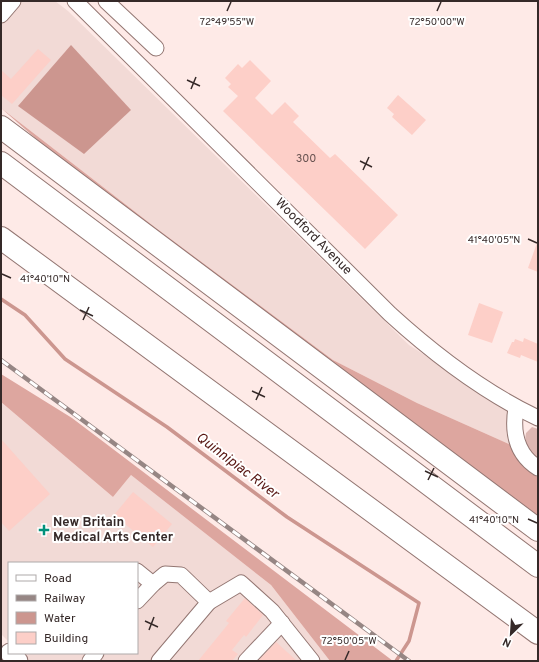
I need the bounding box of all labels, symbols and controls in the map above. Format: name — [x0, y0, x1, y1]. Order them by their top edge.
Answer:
text: 72°49'55"W — [200, 16, 254, 29]
text: 72°50'00"W — [409, 16, 465, 29]
house number: 300 — [296, 152, 316, 166]
street label: Woodford Avenue — [271, 195, 355, 279]
text: 41°40'05"N — [468, 234, 520, 247]
text: 41°40'10"N — [20, 273, 70, 286]
water label: Quinnipiac River — [192, 429, 283, 504]
text: 41°40'10"N — [469, 514, 519, 527]
place label: New Britain Medical Arts Center — [53, 515, 174, 546]
marker: New Britain Medical Arts Center — [38, 524, 50, 536]
legend — [8, 562, 138, 654]
text: Road — [44, 571, 72, 587]
text: Railway — [44, 591, 85, 607]
text: Water — [44, 611, 76, 627]
north arrow — [491, 614, 531, 654]
text: Building — [44, 631, 88, 647]
text: N — [501, 634, 514, 650]
text: 72°50'05"W — [321, 635, 377, 648]

